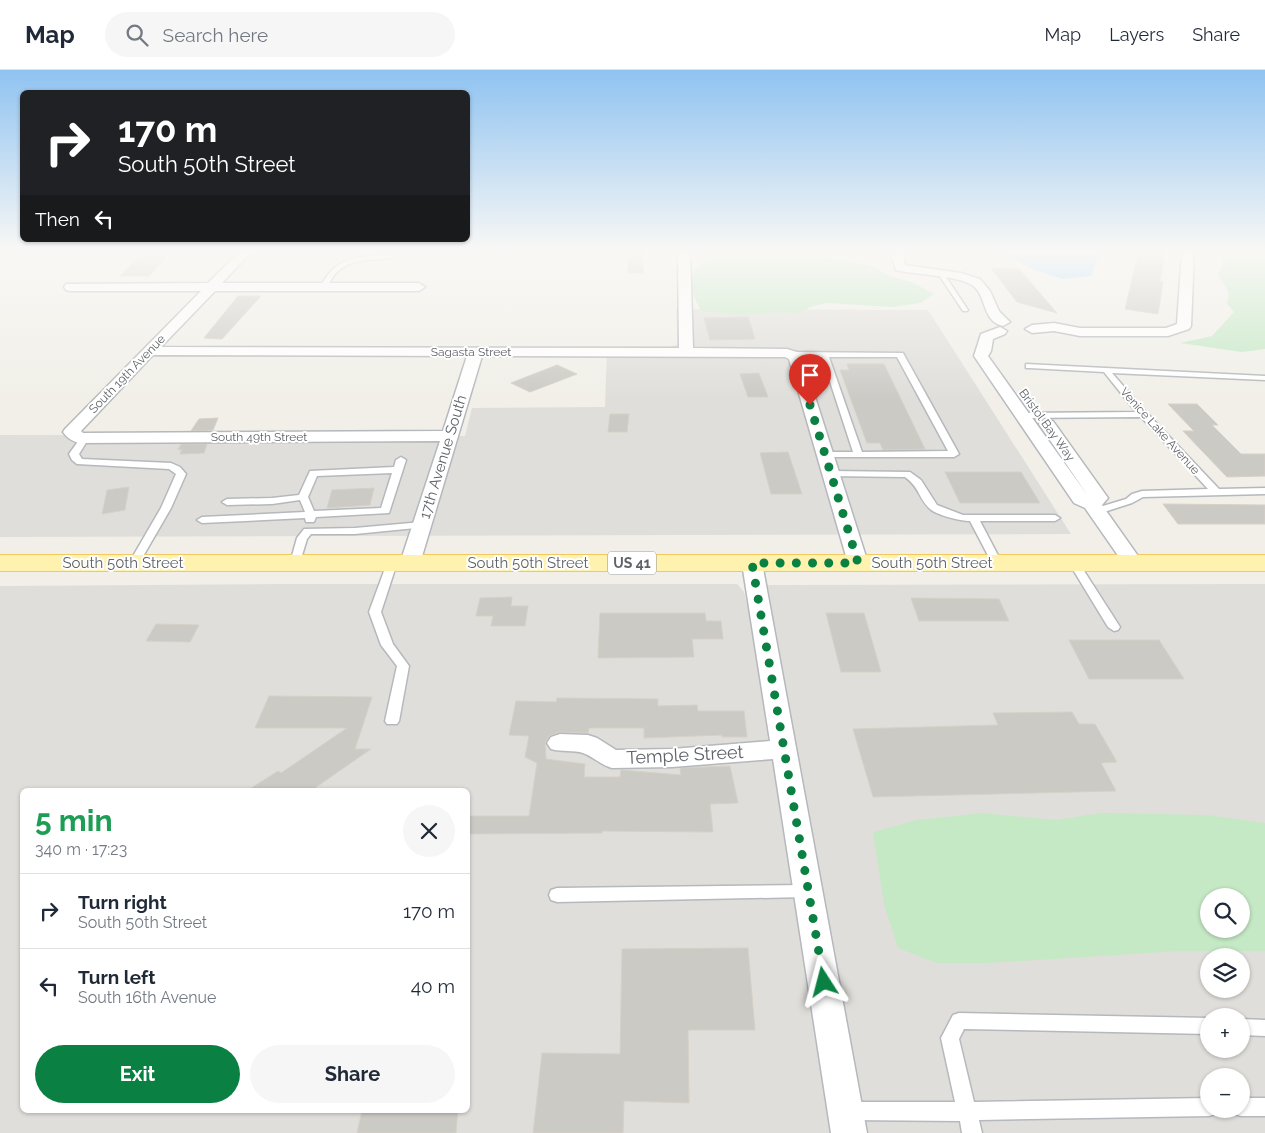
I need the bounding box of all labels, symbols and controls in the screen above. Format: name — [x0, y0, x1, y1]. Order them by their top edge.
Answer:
search box — [105, 12, 455, 57]
text: Map — [25, 20, 75, 49]
icon: search — [123, 21, 151, 49]
text: Search here — [163, 24, 268, 46]
text: Map — [1045, 24, 1081, 45]
text: Layers — [1109, 24, 1164, 45]
text: Share — [1192, 24, 1240, 45]
text: 170 m — [118, 109, 217, 150]
icon: right — [35, 110, 100, 175]
text: South 50th Street — [118, 151, 296, 177]
icon: left — [90, 205, 118, 233]
text: Then — [35, 208, 80, 230]
street label: South 19th Avenue — [86, 332, 168, 416]
street label: Sagasta Street — [431, 345, 511, 359]
pin — [789, 354, 831, 405]
icon: arrive — [796, 361, 824, 389]
street label: Venice Lake Avenue — [1117, 385, 1203, 477]
street label: Bristol Bay Way — [1016, 386, 1078, 464]
street label: 17th Avenue South — [416, 393, 470, 521]
street label: South 49th Street — [211, 430, 307, 444]
road number: US 41 — [608, 552, 656, 574]
street label: South 50th Street — [62, 554, 184, 572]
street label: South 50th Street — [467, 554, 589, 572]
street label: South 50th Street — [871, 554, 993, 572]
street label: Temple Street — [626, 741, 744, 768]
text: 5 min — [35, 803, 113, 838]
button: close — [403, 805, 455, 857]
text: 340 m · 17:23 — [35, 840, 127, 859]
map controls — [1200, 888, 1250, 1118]
button: search — [1200, 888, 1250, 938]
text: Turn right — [78, 891, 167, 913]
icon: right — [35, 897, 63, 925]
text: 170 m — [403, 900, 455, 922]
text: South 50th Street — [78, 913, 207, 932]
button: layers — [1200, 948, 1250, 998]
position arrow — [797, 955, 849, 1007]
text: Turn left — [78, 966, 155, 988]
icon: left — [35, 972, 63, 1000]
text: 40 m — [411, 975, 455, 997]
text: South 16th Avenue — [78, 988, 216, 1007]
button: + — [1200, 1008, 1250, 1058]
button: Exit — [35, 1045, 240, 1103]
button: Share — [250, 1045, 455, 1103]
button: − — [1200, 1068, 1250, 1118]

